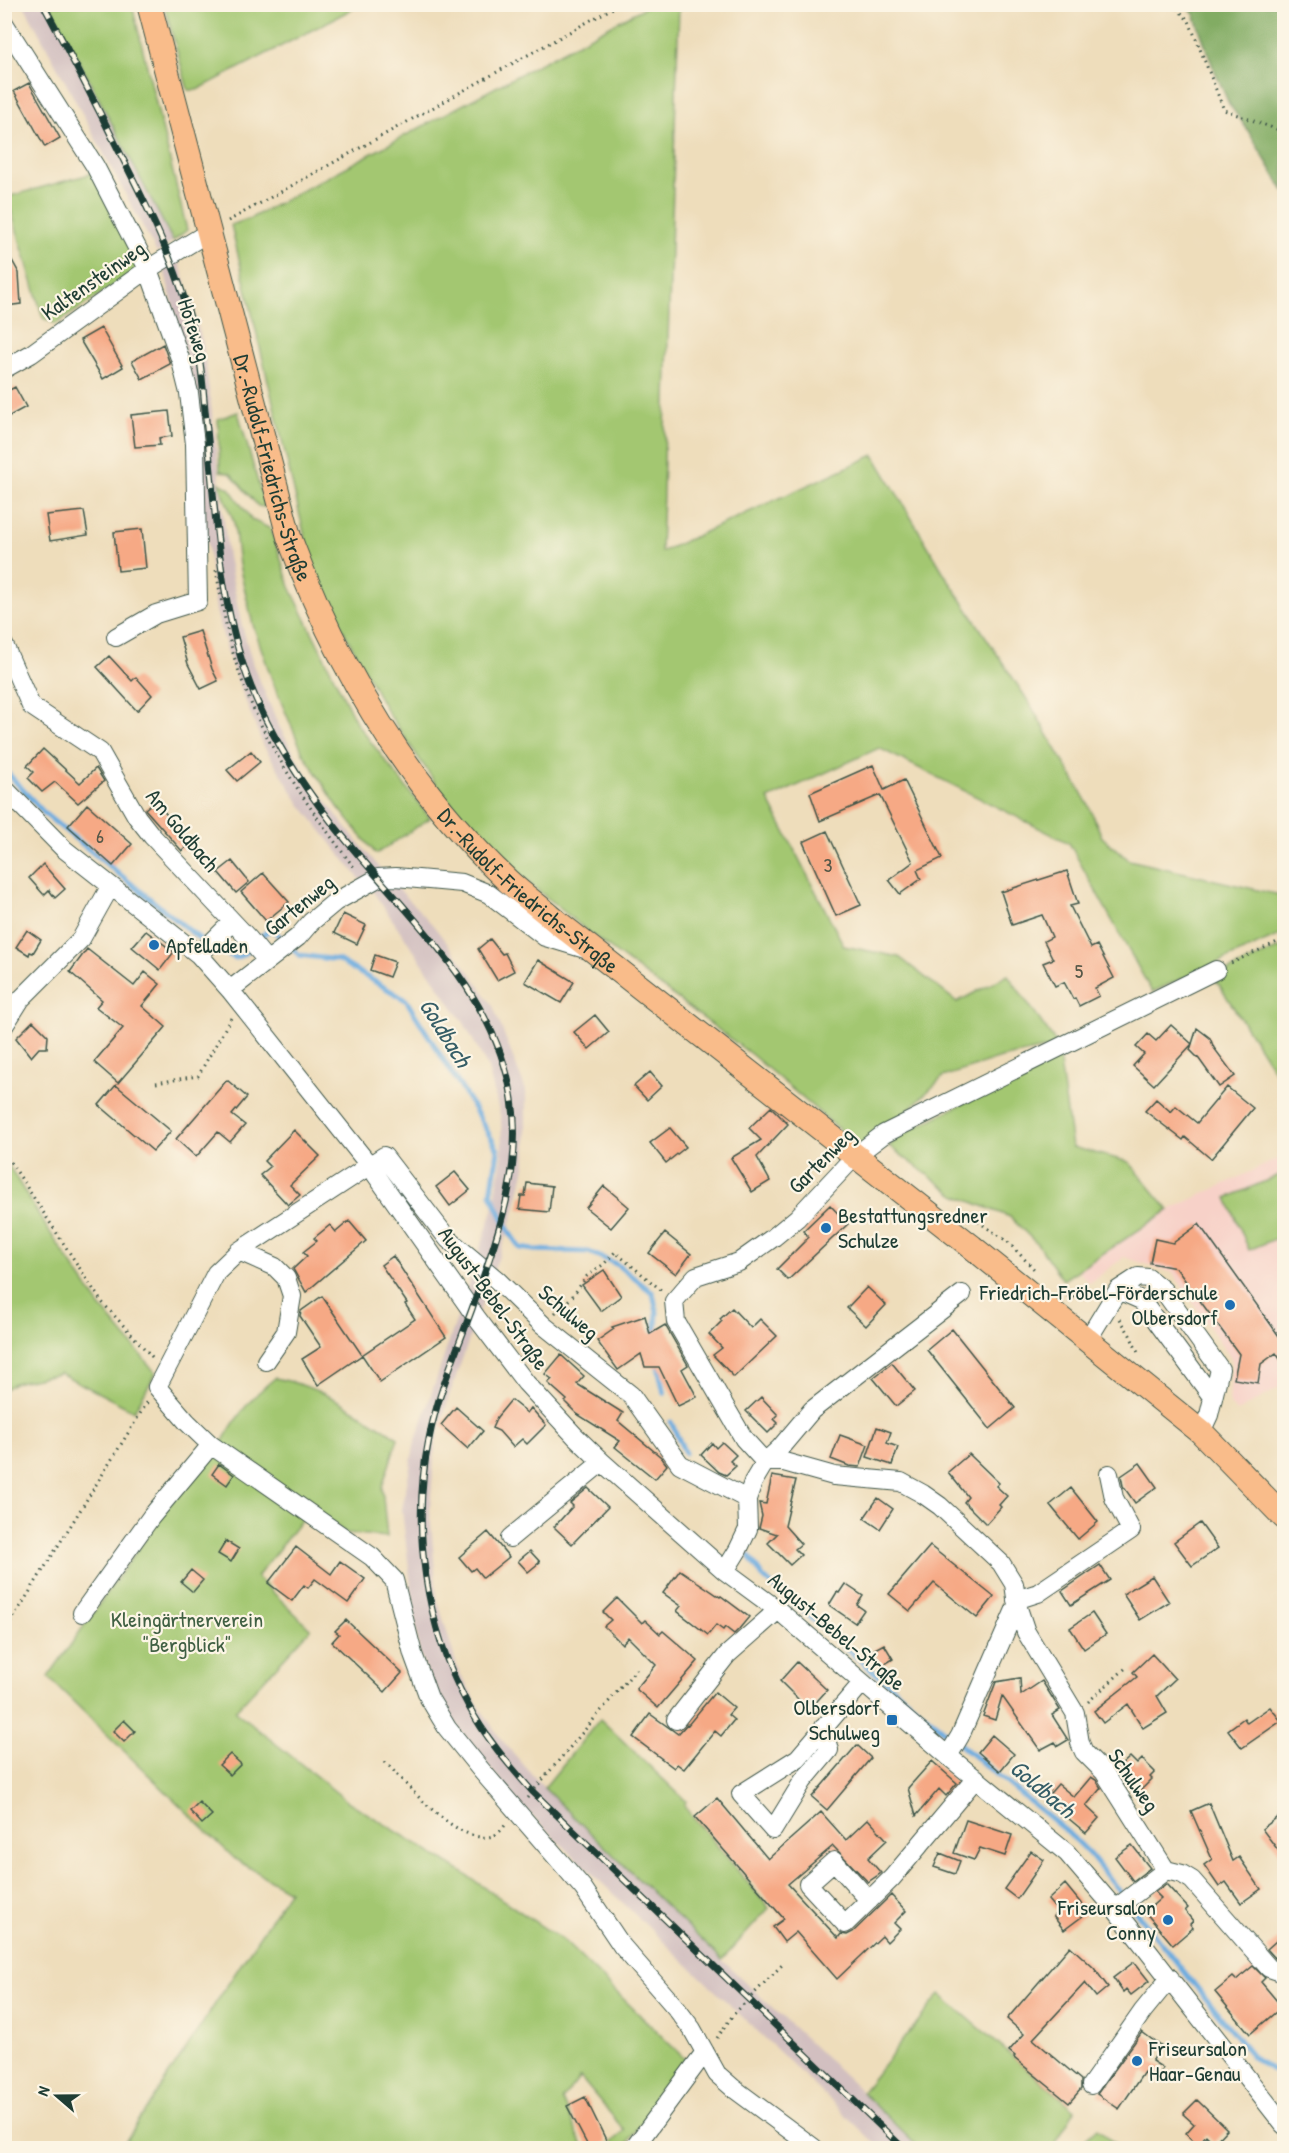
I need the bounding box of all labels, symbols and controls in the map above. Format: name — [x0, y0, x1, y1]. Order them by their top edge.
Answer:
street label: Kaltensteinweg — [35, 233, 151, 327]
street label: Hofeweg — [171, 295, 219, 365]
street label: Dr.-Rudolf-Friedrichs-Straße — [227, 351, 320, 586]
street label: Am Goldbach — [139, 782, 227, 878]
street label: Dr.-Rudolf-Friedrichs-Straße — [431, 802, 625, 980]
house number: 6 — [96, 822, 104, 849]
house number: 3 — [824, 851, 833, 878]
street label: Gartenweg — [257, 867, 341, 943]
place label: Apfelladen — [166, 930, 248, 960]
marker: Apfelladen — [147, 938, 161, 952]
house number: 5 — [1075, 957, 1084, 984]
water label: Goldbach — [412, 991, 481, 1074]
street label: Gartenweg — [781, 1120, 861, 1200]
place label: Bestattungsredner Schulze — [838, 1200, 988, 1255]
street label: August-Bebel-Straße — [432, 1220, 556, 1376]
marker: Bestattungsredner Schulze — [819, 1221, 833, 1235]
street label: Schulweg — [532, 1277, 606, 1347]
place label: Friedrich-Fröbel-Förderschule Olbersdorf — [979, 1277, 1218, 1332]
marker: Friedrich-Fröbel-Förderschule Olbersdorf — [1223, 1298, 1237, 1312]
street label: August-Bebel-Straße — [762, 1565, 912, 1697]
park label: Kleingärtnerverein "Bergblick" — [111, 1604, 263, 1659]
place label: Olbersdorf Schulweg — [793, 1692, 880, 1747]
marker: Olbersdorf Schulweg — [885, 1713, 899, 1727]
street label: Schulweg — [1101, 1742, 1167, 1818]
water label: Goldbach — [1004, 1751, 1084, 1826]
place label: Friseursalon Conny — [1057, 1892, 1156, 1947]
marker: Friseursalon Conny — [1161, 1913, 1175, 1927]
place label: Friseursalon Haar-Genau — [1148, 2033, 1247, 2088]
marker: Friseursalon Haar-Genau — [1130, 2054, 1144, 2068]
north arrow — [27, 2066, 87, 2126]
text: N — [31, 2083, 55, 2099]

